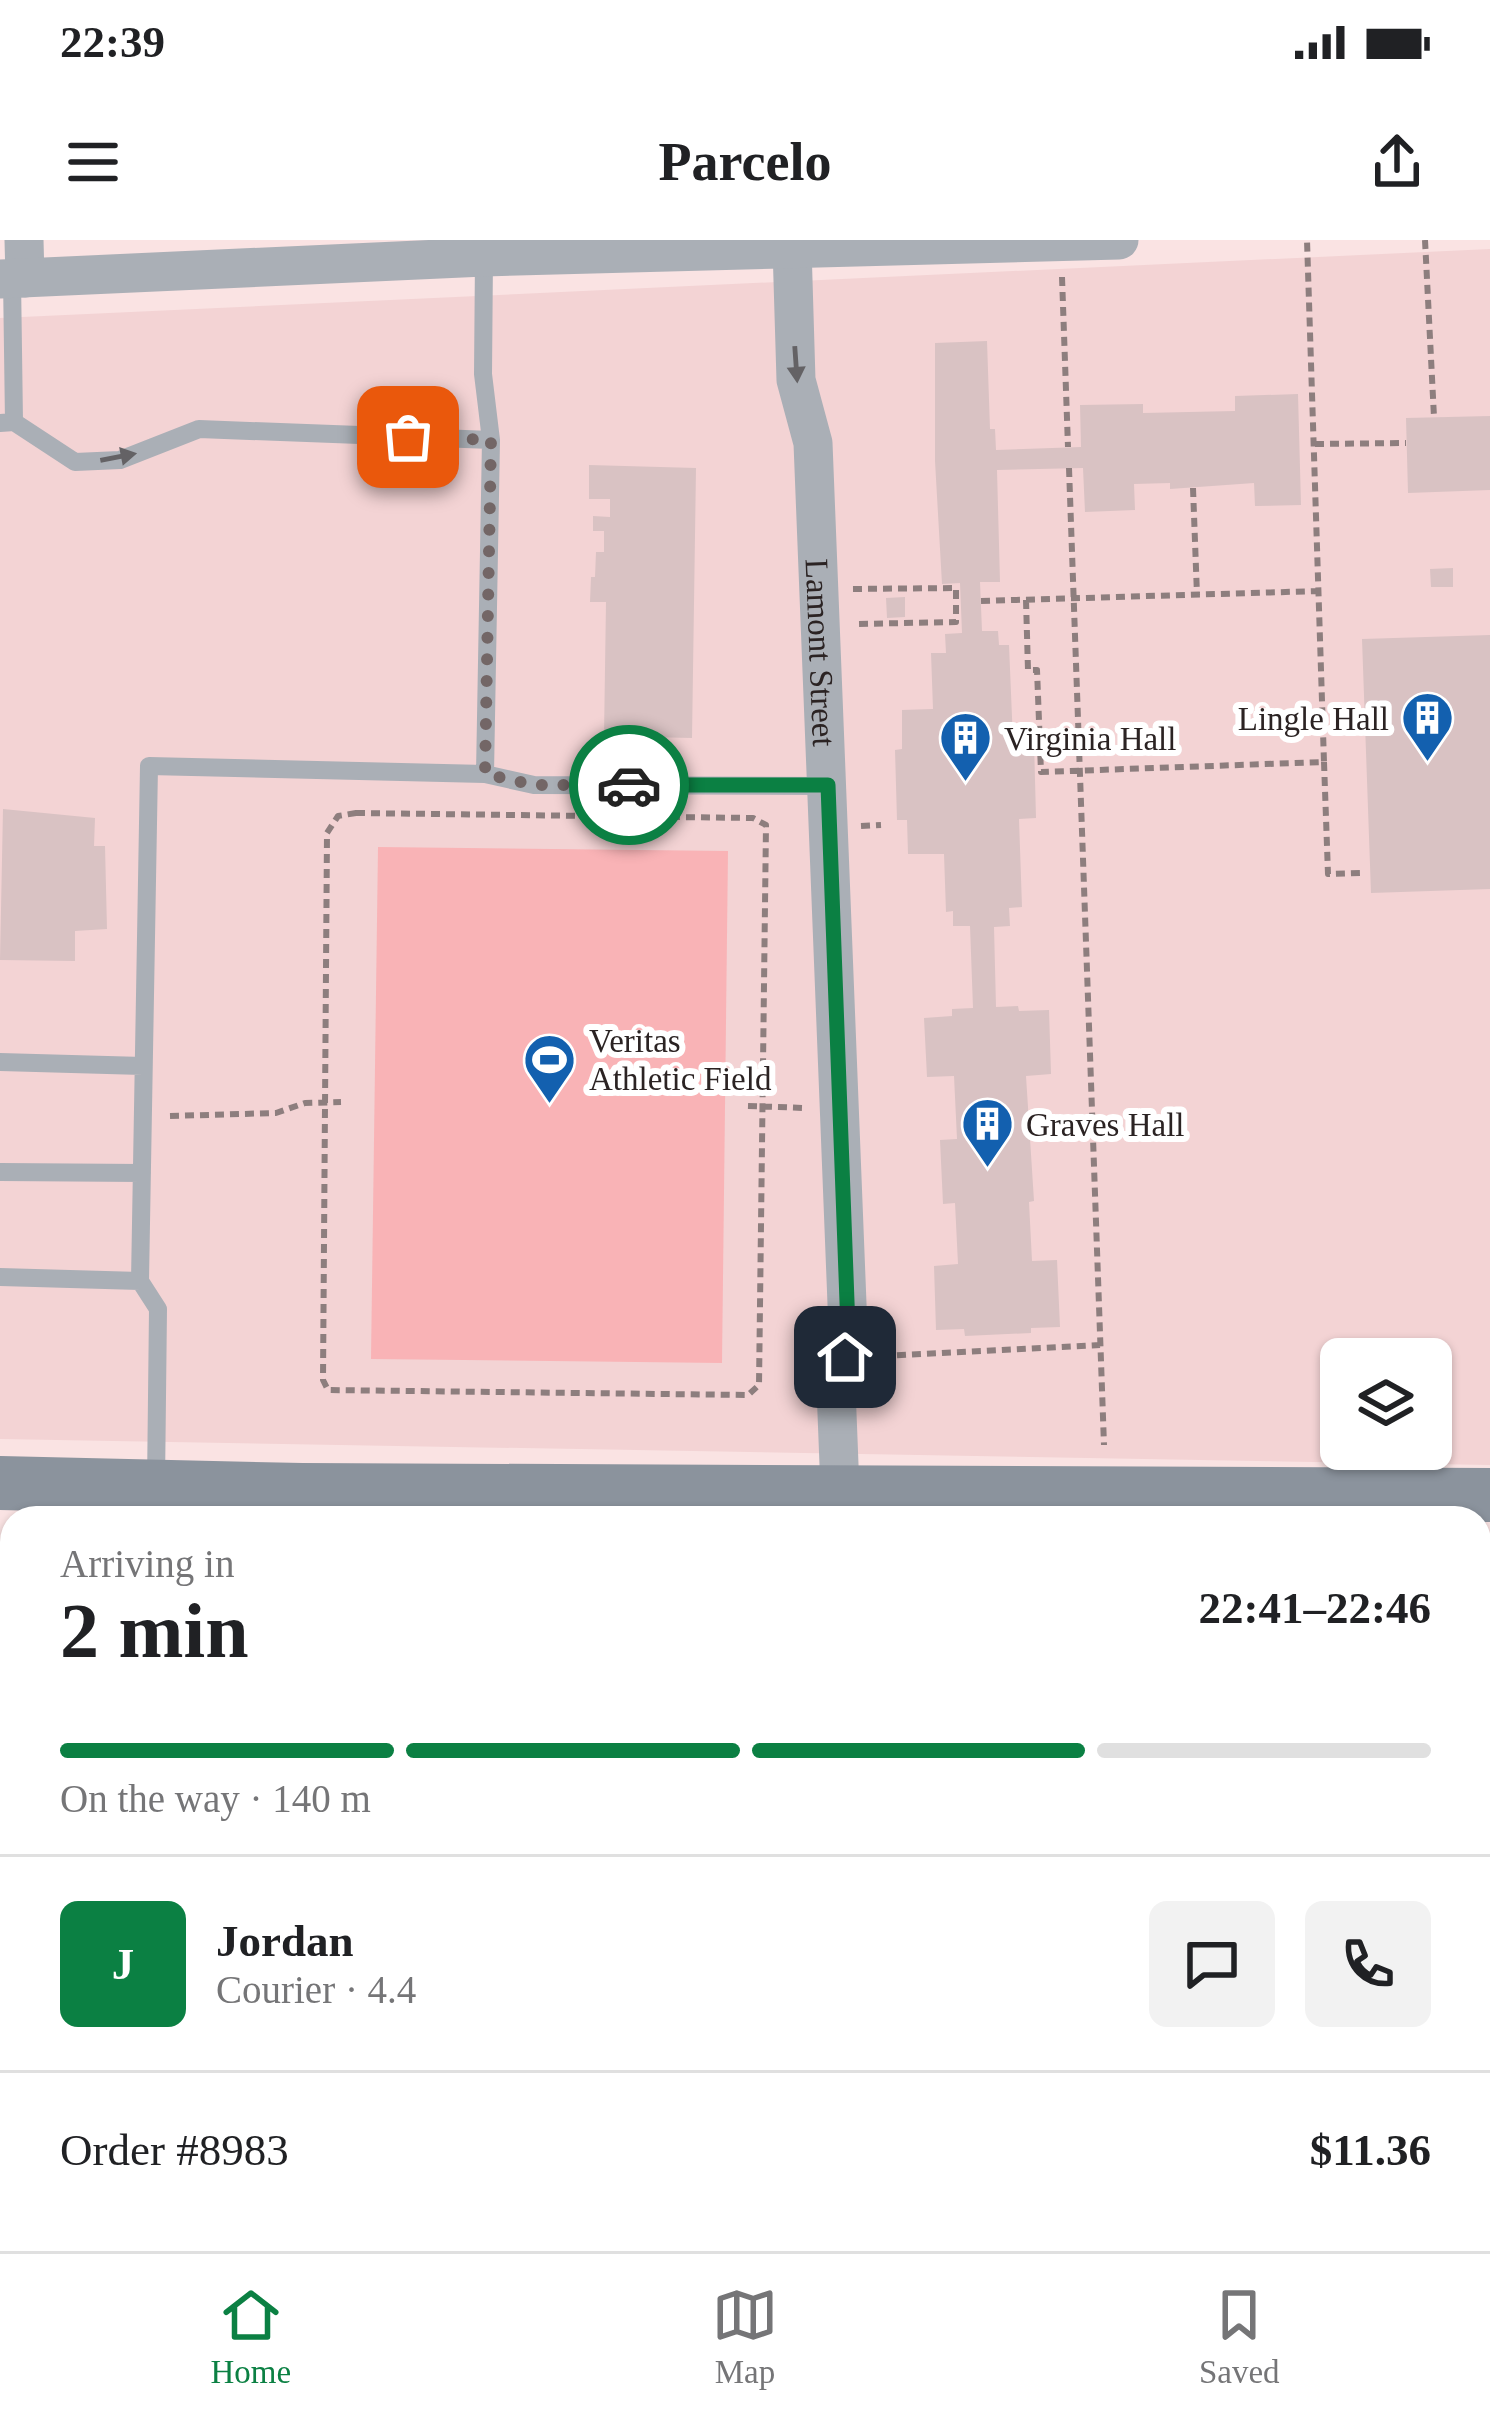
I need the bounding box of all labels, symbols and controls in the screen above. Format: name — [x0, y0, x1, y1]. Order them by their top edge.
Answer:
text: 22:39 — [60, 17, 165, 67]
icon: menu — [60, 129, 126, 195]
icon: share — [1364, 129, 1430, 195]
text: Parcelo — [659, 132, 831, 192]
one-way arrow — [786, 346, 805, 383]
pin — [357, 386, 459, 488]
icon: bag — [375, 404, 441, 470]
one-way arrow — [100, 447, 138, 466]
street label: Lamont Street — [799, 558, 842, 747]
building icon: Lingle Hall — [1400, 690, 1456, 764]
place label: Lingle Hall — [1238, 701, 1389, 737]
building icon: Virginia Hall — [937, 710, 993, 784]
place label: Virginia Hall — [1004, 721, 1176, 757]
courier — [569, 725, 689, 845]
icon: car — [596, 752, 662, 818]
place label: Veritas Athletic Field — [589, 1023, 772, 1097]
sports icon: Veritas Athletic Field — [522, 1031, 578, 1105]
building icon: Graves Hall — [959, 1096, 1015, 1170]
place label: Graves Hall — [1026, 1107, 1185, 1143]
pin — [794, 1306, 896, 1408]
icon: home — [812, 1324, 878, 1390]
map controls — [1320, 1338, 1452, 1470]
button: layers — [1320, 1338, 1452, 1470]
text: Arriving in — [60, 1542, 234, 1585]
text: 22:41–22:46 — [1199, 1583, 1431, 1633]
text: 2 min — [60, 1587, 249, 1674]
text: On the way · 140 m — [60, 1777, 371, 1820]
button: chat — [1149, 1901, 1275, 2027]
button: phone — [1305, 1901, 1431, 2027]
text: Jordan — [216, 1916, 354, 1966]
text: J — [112, 1939, 134, 1989]
text: Courier · 4.4 — [216, 1968, 416, 2011]
text: Order #8983 — [60, 2125, 289, 2175]
text: $11.36 — [1310, 2125, 1431, 2175]
tab: Home — [210, 2282, 291, 2391]
tab: Map — [712, 2282, 778, 2391]
tab: Saved — [1199, 2282, 1280, 2391]

